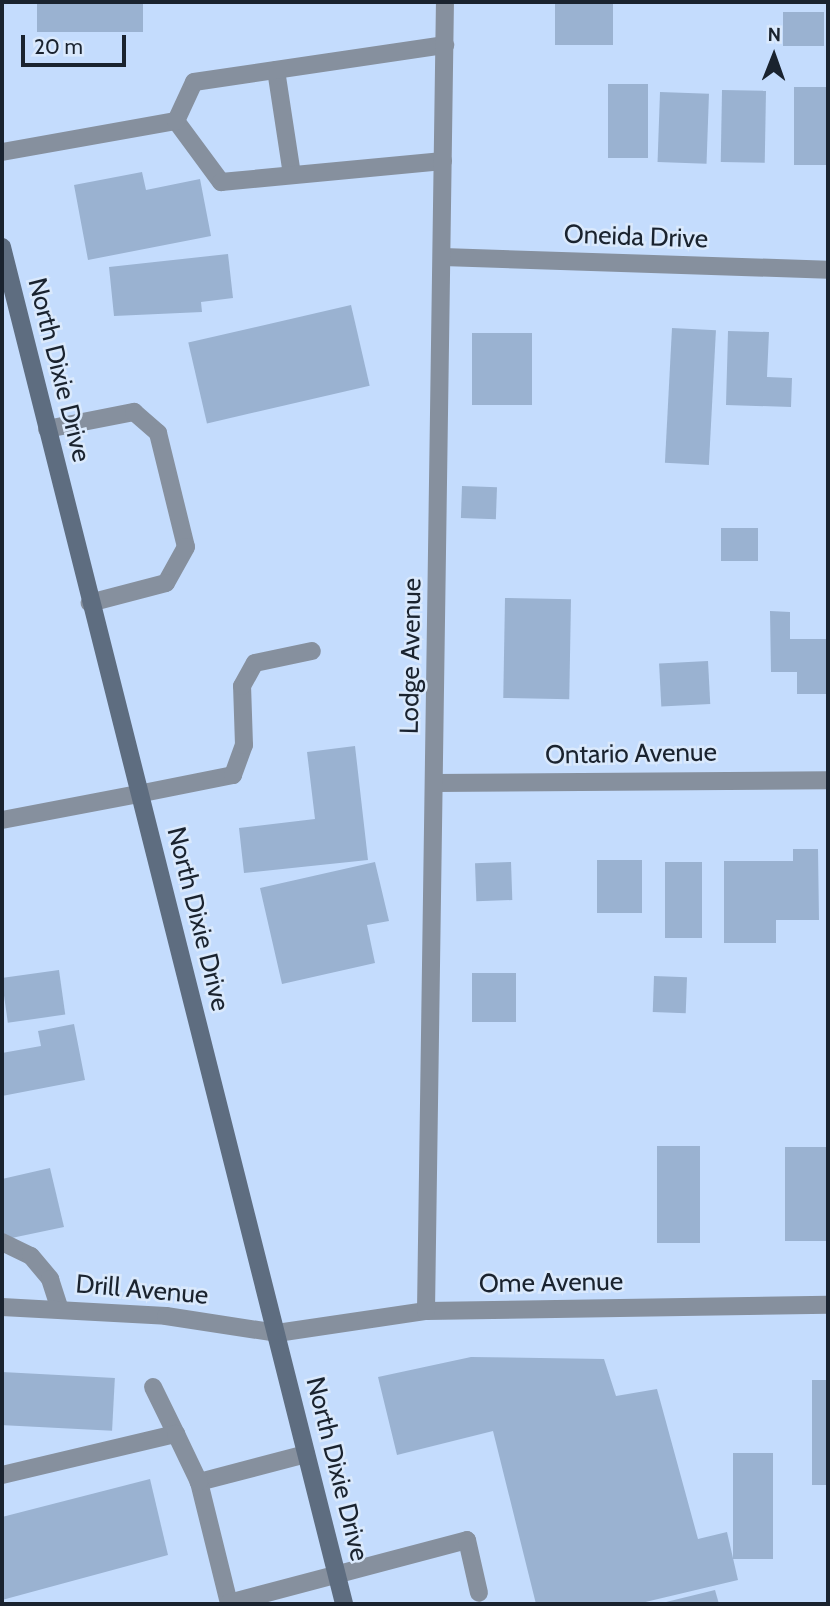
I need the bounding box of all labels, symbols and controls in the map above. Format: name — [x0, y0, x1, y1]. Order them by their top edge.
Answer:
scale bar — [24, 21, 130, 65]
north arrow — [739, 21, 809, 91]
text: N — [767, 23, 781, 46]
text: 20 m — [34, 34, 83, 59]
street label: Oneida Drive — [563, 219, 709, 255]
street label: North Dixie Drive — [21, 275, 97, 465]
street label: Lodge Avenue — [394, 578, 428, 734]
street label: Ontario Avenue — [545, 737, 717, 771]
street label: North Dixie Drive — [160, 824, 236, 1014]
street label: Ome Avenue — [479, 1266, 623, 1300]
street label: Drill Avenue — [74, 1269, 210, 1311]
street label: North Dixie Drive — [299, 1374, 375, 1564]

